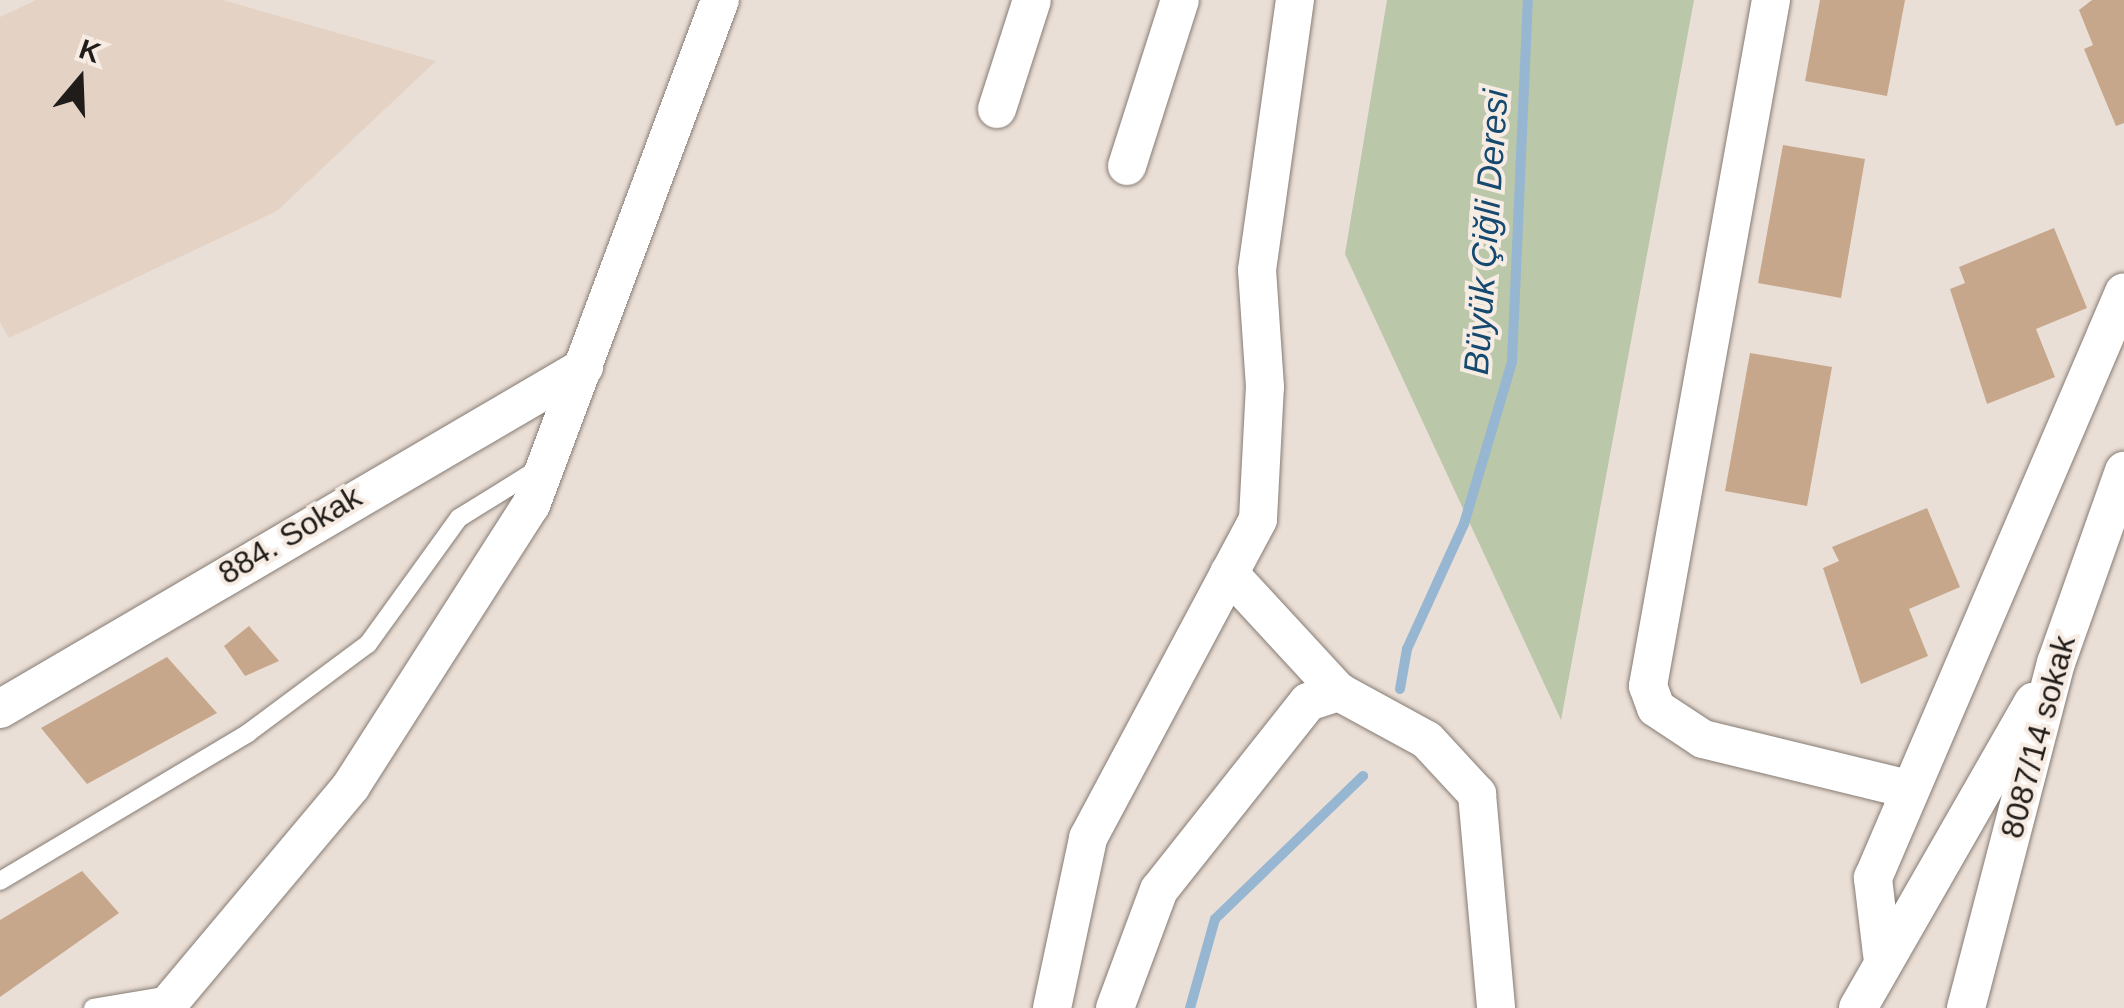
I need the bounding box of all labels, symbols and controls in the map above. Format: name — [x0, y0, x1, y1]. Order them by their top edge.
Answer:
north arrow — [30, 30, 130, 130]
text: K — [75, 33, 105, 69]
water label: Büyük Çiğli Deresi — [1455, 88, 1517, 376]
street label: 884. Sokak — [211, 477, 369, 593]
street label: 8087/14 sokak — [1993, 631, 2083, 843]

